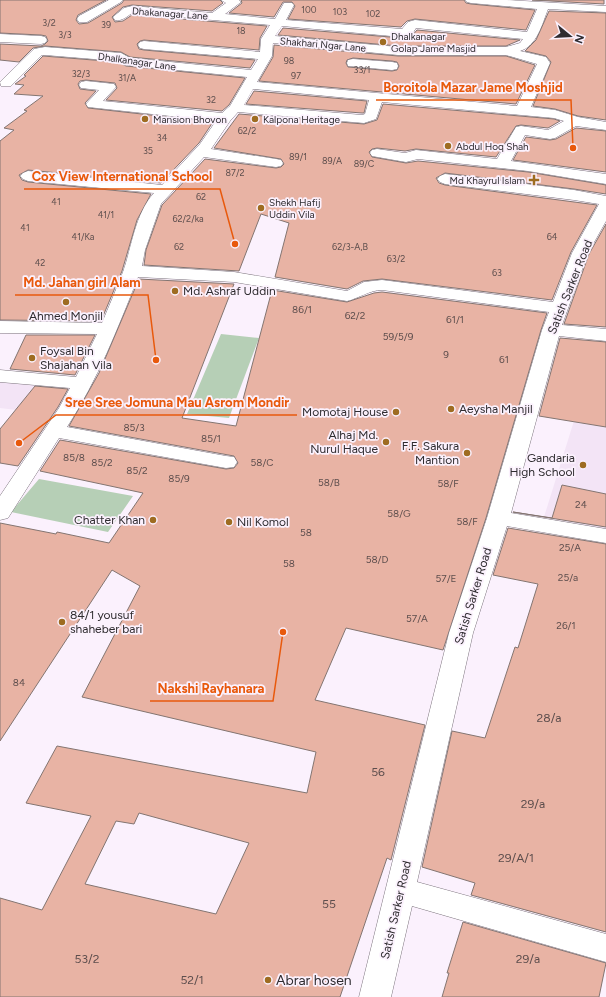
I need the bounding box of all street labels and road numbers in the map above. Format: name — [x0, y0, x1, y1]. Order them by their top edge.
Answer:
street label: Dhakanagar Lane — [131, 4, 209, 23]
street label: Shakhari Ngar Lane — [279, 34, 367, 55]
street label: Dhalkanagar Lane — [97, 50, 177, 73]
street label: Satish Sarker Road — [545, 238, 595, 336]
street label: Satish Sarker Road — [452, 546, 494, 646]
street label: Satish Sarker Road — [378, 859, 414, 961]

